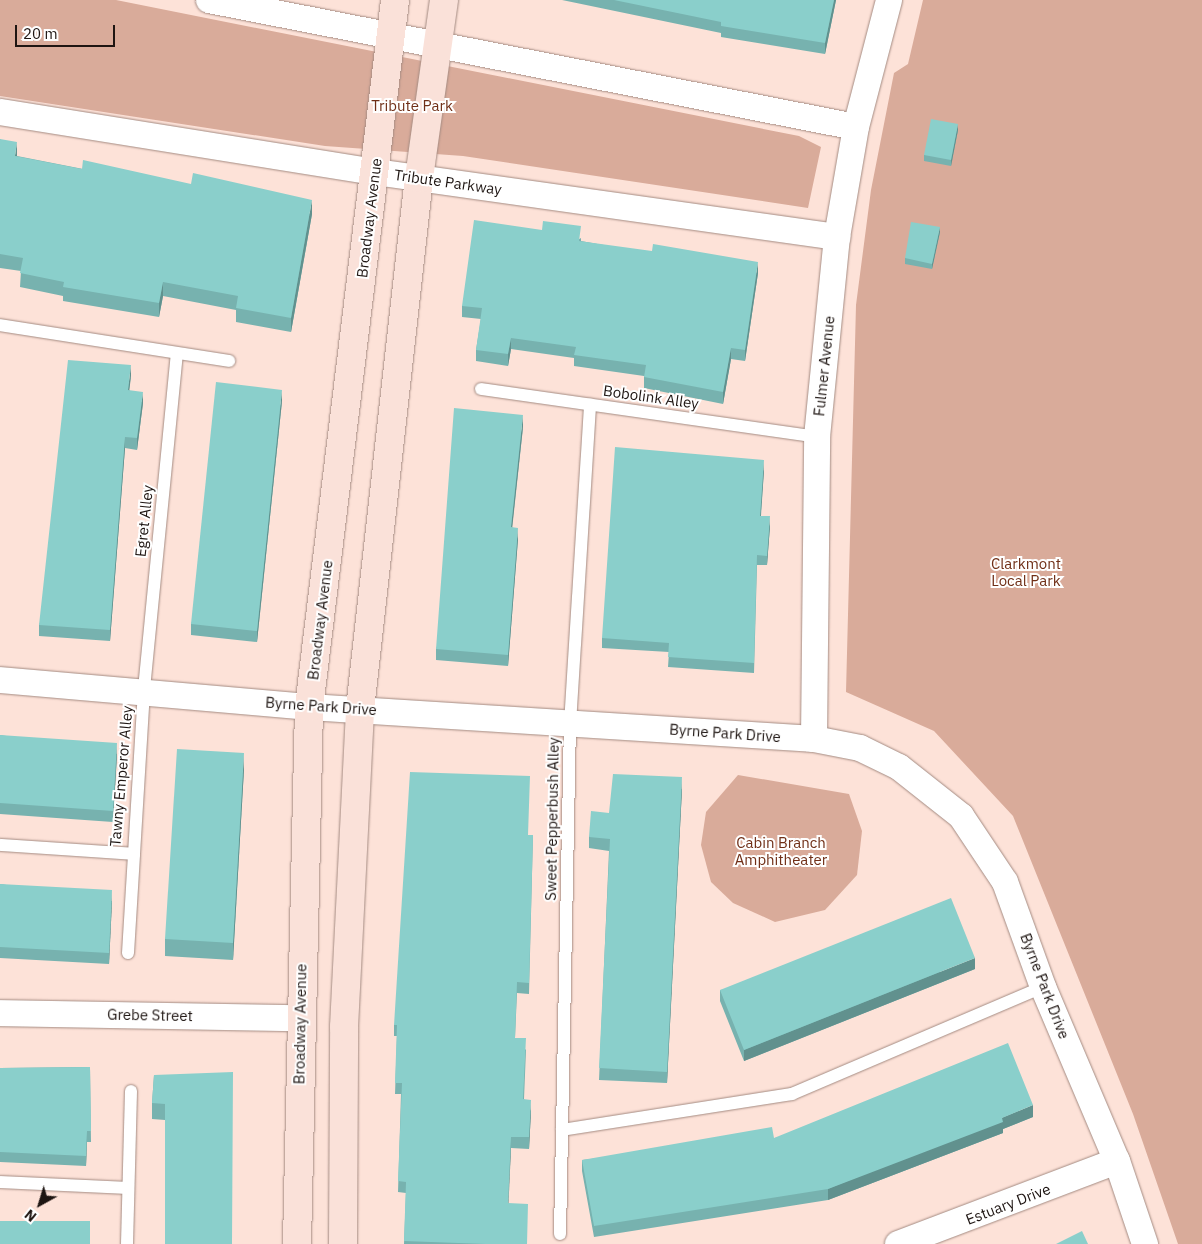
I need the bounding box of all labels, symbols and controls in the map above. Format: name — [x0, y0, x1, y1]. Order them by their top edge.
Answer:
scale bar — [18, 15, 118, 47]
text: 20 m — [23, 24, 58, 43]
park label: Tribute Park — [371, 97, 453, 115]
street label: Broadway Avenue — [353, 157, 385, 279]
street label: Tribute Parkway — [393, 166, 503, 198]
street label: Fulmer Avenue — [810, 315, 838, 417]
street label: Bobolink Alley — [602, 381, 700, 413]
street label: Egret Alley — [131, 484, 157, 558]
park label: Clarkmont Local Park — [991, 554, 1061, 589]
street label: Broadway Avenue — [304, 559, 336, 681]
street label: Byrne Park Drive — [265, 693, 377, 719]
street label: Tawny Emperor Alley — [106, 705, 136, 847]
street label: Byrne Park Drive — [669, 720, 781, 746]
street label: Sweet Pepperbush Alley — [542, 737, 562, 901]
park label: Cabin Branch Amphitheater — [735, 833, 827, 868]
street label: Byrne Park Drive — [1017, 931, 1073, 1041]
street label: Broadway Avenue — [290, 963, 310, 1085]
street label: Grebe Street — [107, 1005, 193, 1025]
north arrow — [15, 1179, 65, 1229]
street label: Estuary Drive — [963, 1180, 1053, 1228]
text: N — [21, 1205, 40, 1226]

